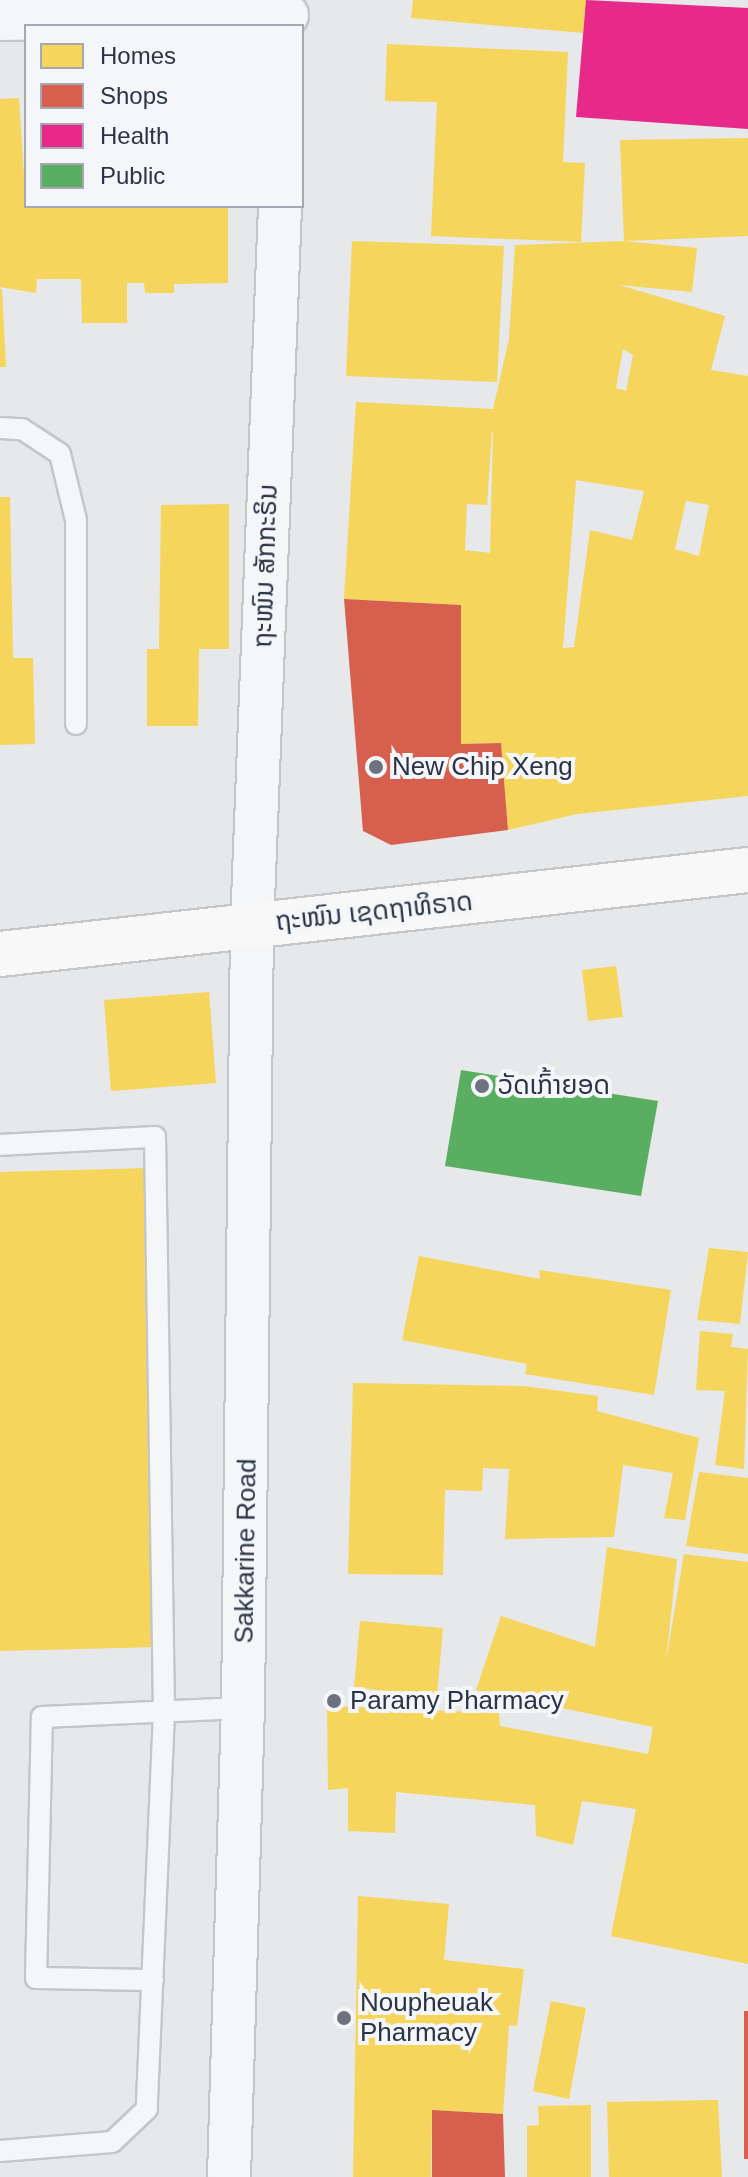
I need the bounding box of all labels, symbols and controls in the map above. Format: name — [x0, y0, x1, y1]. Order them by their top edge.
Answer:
legend — [24, 24, 304, 208]
text: Homes — [100, 42, 176, 69]
text: Shops — [100, 82, 168, 109]
text: Health — [100, 122, 169, 149]
text: Public — [100, 162, 165, 189]
street label: ຖະໜົນ ສັກກະຣິນ — [248, 483, 284, 649]
place label: New Chip Xeng — [392, 751, 573, 783]
marker: New Chip Xeng — [367, 758, 385, 776]
street label: ຖະໜົນ ເຊດຖາທິຣາດ — [274, 886, 474, 938]
place label: ວັດເກົ້າຍອດ — [498, 1070, 610, 1102]
marker: ວັດເກົ້າຍອດ — [473, 1077, 491, 1095]
street label: Sakkarine Road — [229, 1458, 263, 1644]
place label: Paramy Pharmacy — [350, 1685, 564, 1717]
marker: Paramy Pharmacy — [325, 1692, 343, 1710]
place label: Noupheuak Pharmacy — [360, 1987, 493, 2048]
marker: Noupheuak Pharmacy — [335, 2009, 353, 2027]

